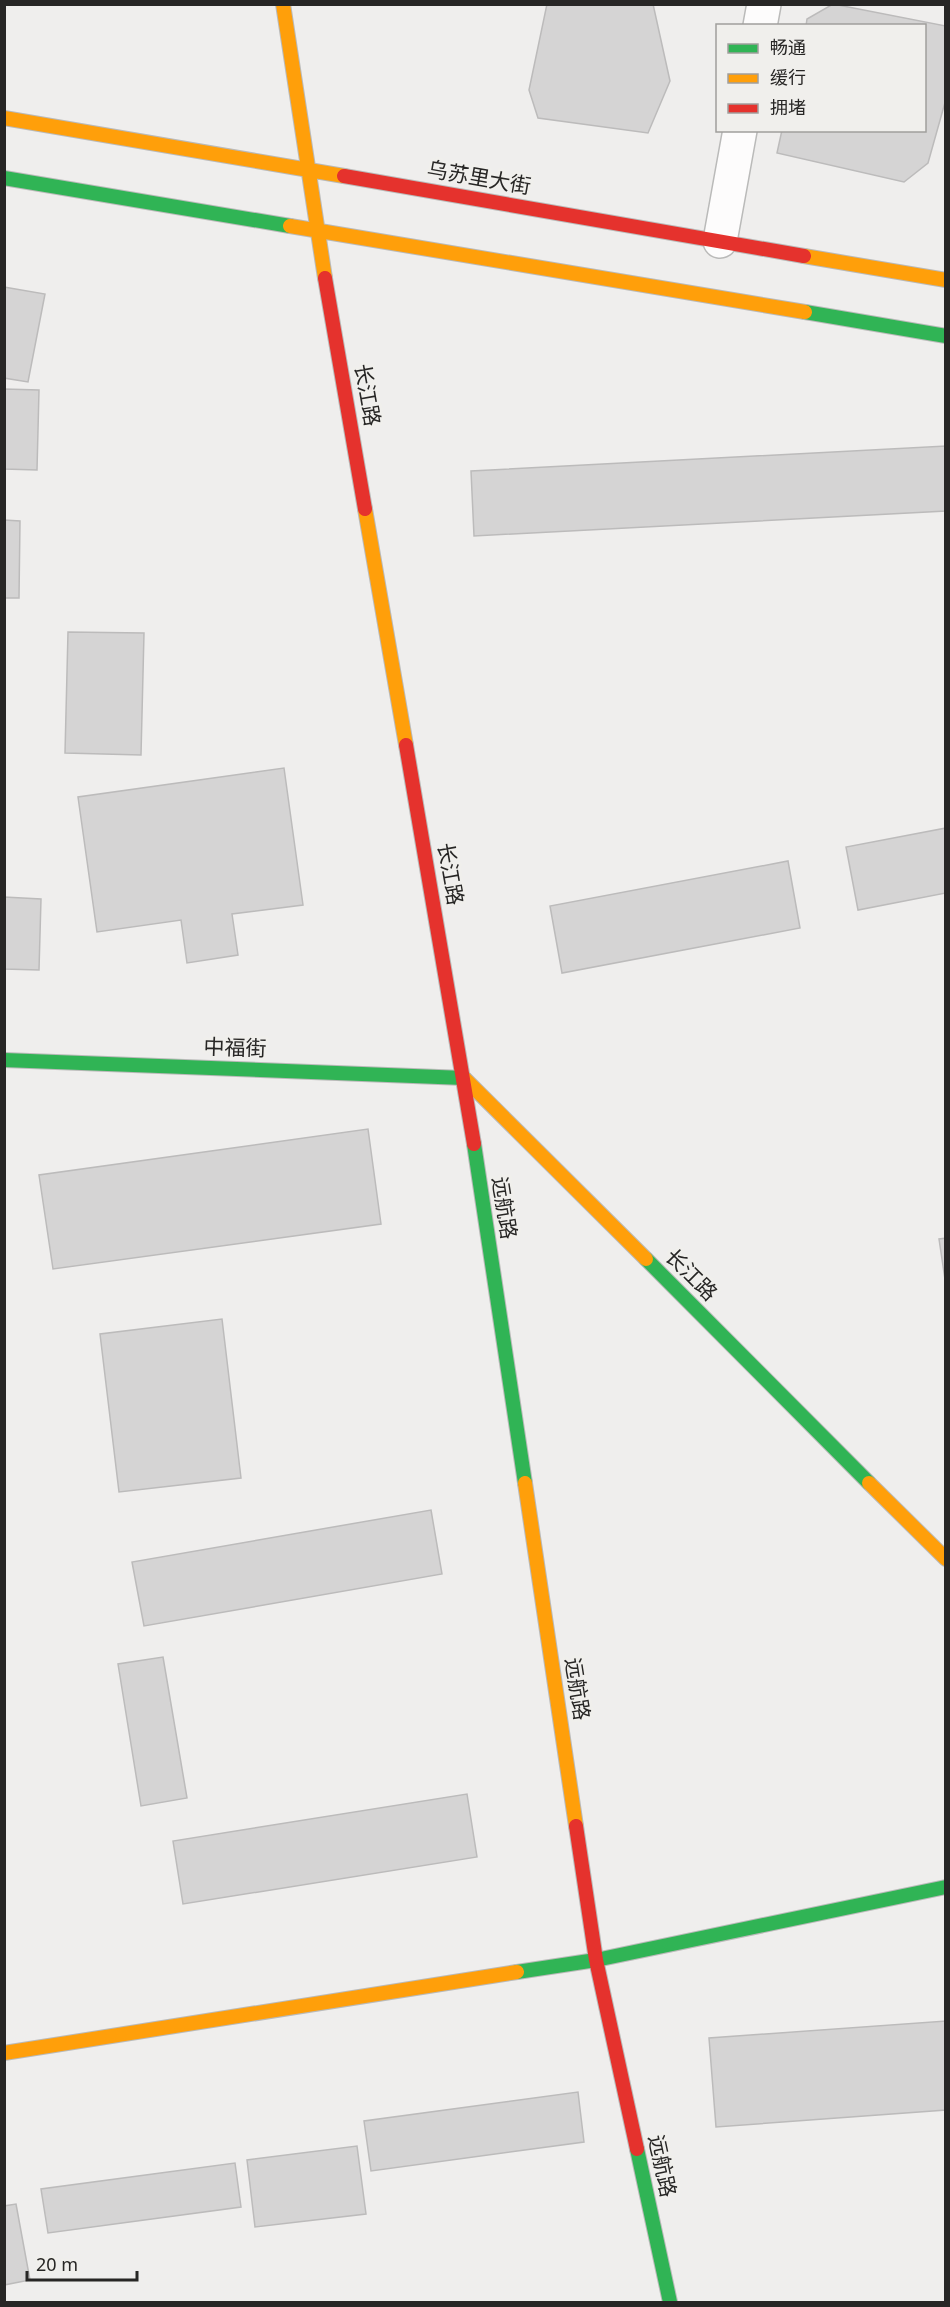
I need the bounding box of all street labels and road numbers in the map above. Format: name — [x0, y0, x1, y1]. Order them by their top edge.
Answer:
street label: 乌苏里大街 — [425, 154, 533, 200]
street label: 长江路 — [349, 361, 387, 428]
street label: 长江路 — [432, 840, 470, 907]
street label: 中福街 — [203, 1032, 267, 1062]
street label: 远航路 — [486, 1175, 524, 1241]
street label: 长江路 — [660, 1242, 724, 1306]
street label: 远航路 — [559, 1656, 597, 1722]
street label: 远航路 — [643, 2132, 683, 2200]

